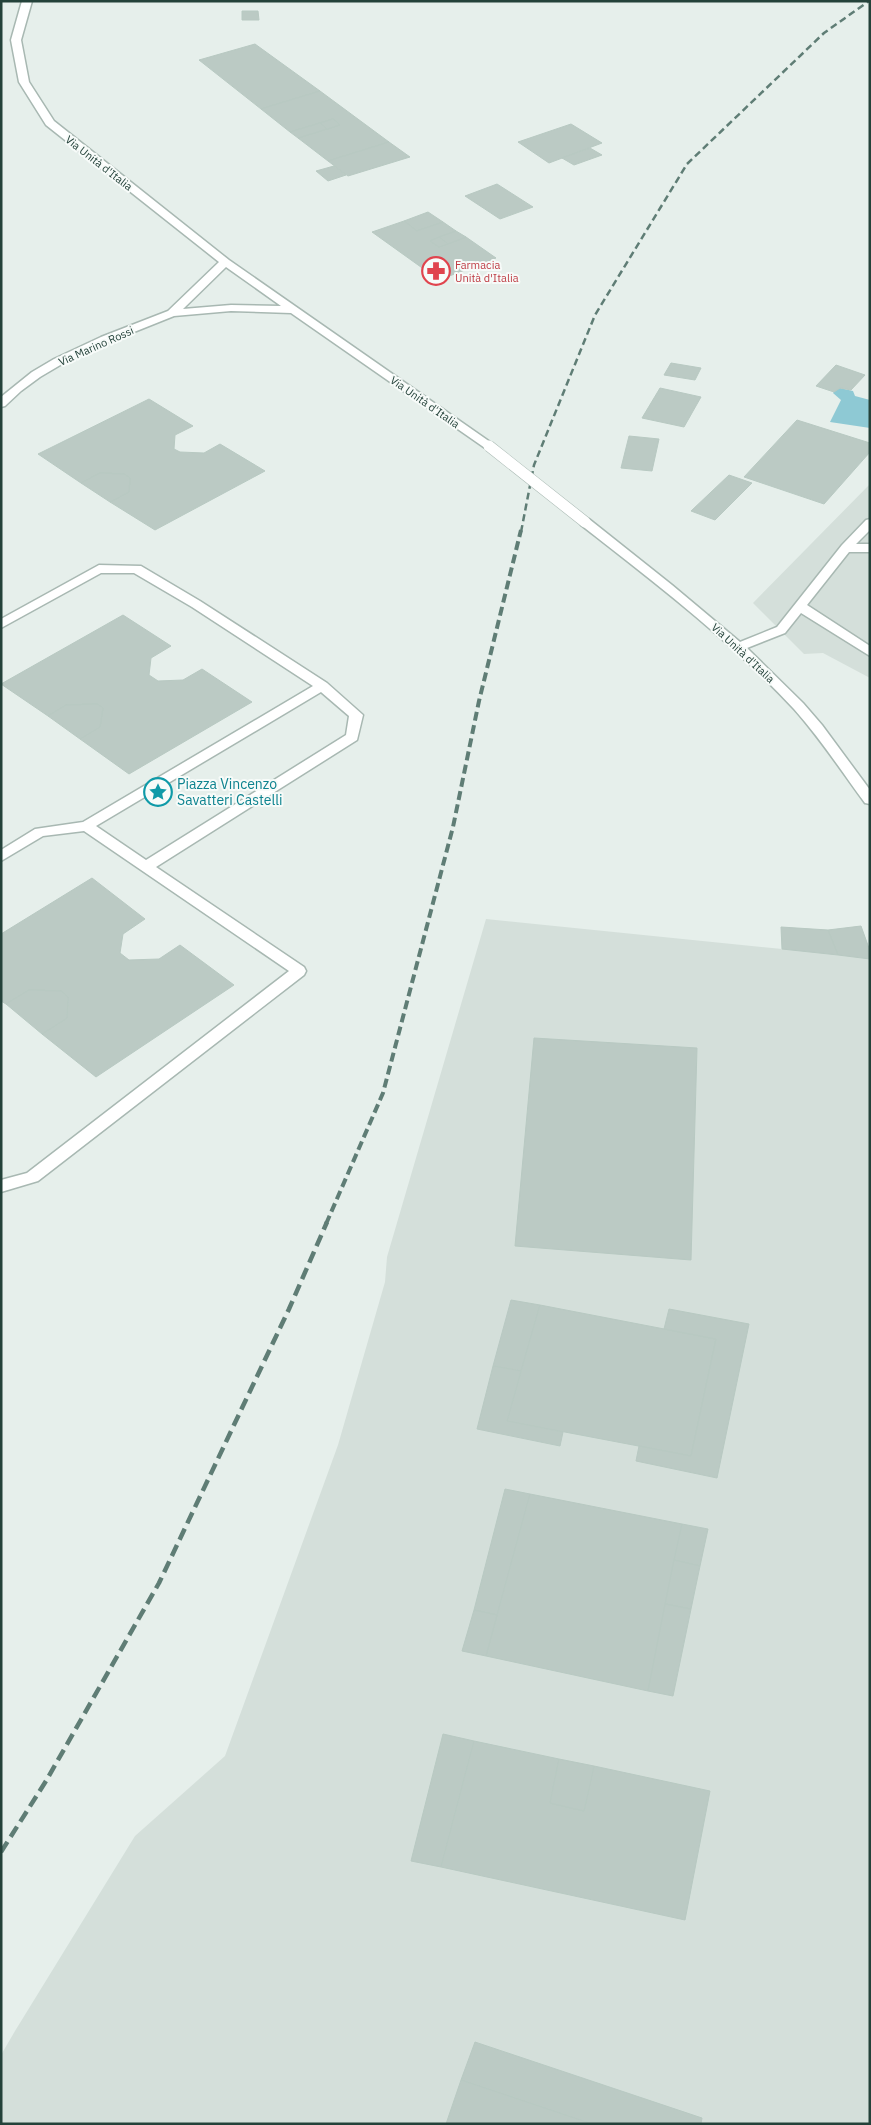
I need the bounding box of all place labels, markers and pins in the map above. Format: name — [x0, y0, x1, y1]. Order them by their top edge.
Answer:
pharmacy icon: Farmacia Unità d'Italia — [421, 256, 451, 286]
place label: Farmacia Unità d'Italia — [455, 258, 519, 285]
place label: Piazza Vincenzo Savatteri Castelli — [177, 775, 283, 809]
place icon: Piazza Vincenzo Savatteri Castelli — [143, 777, 173, 807]

